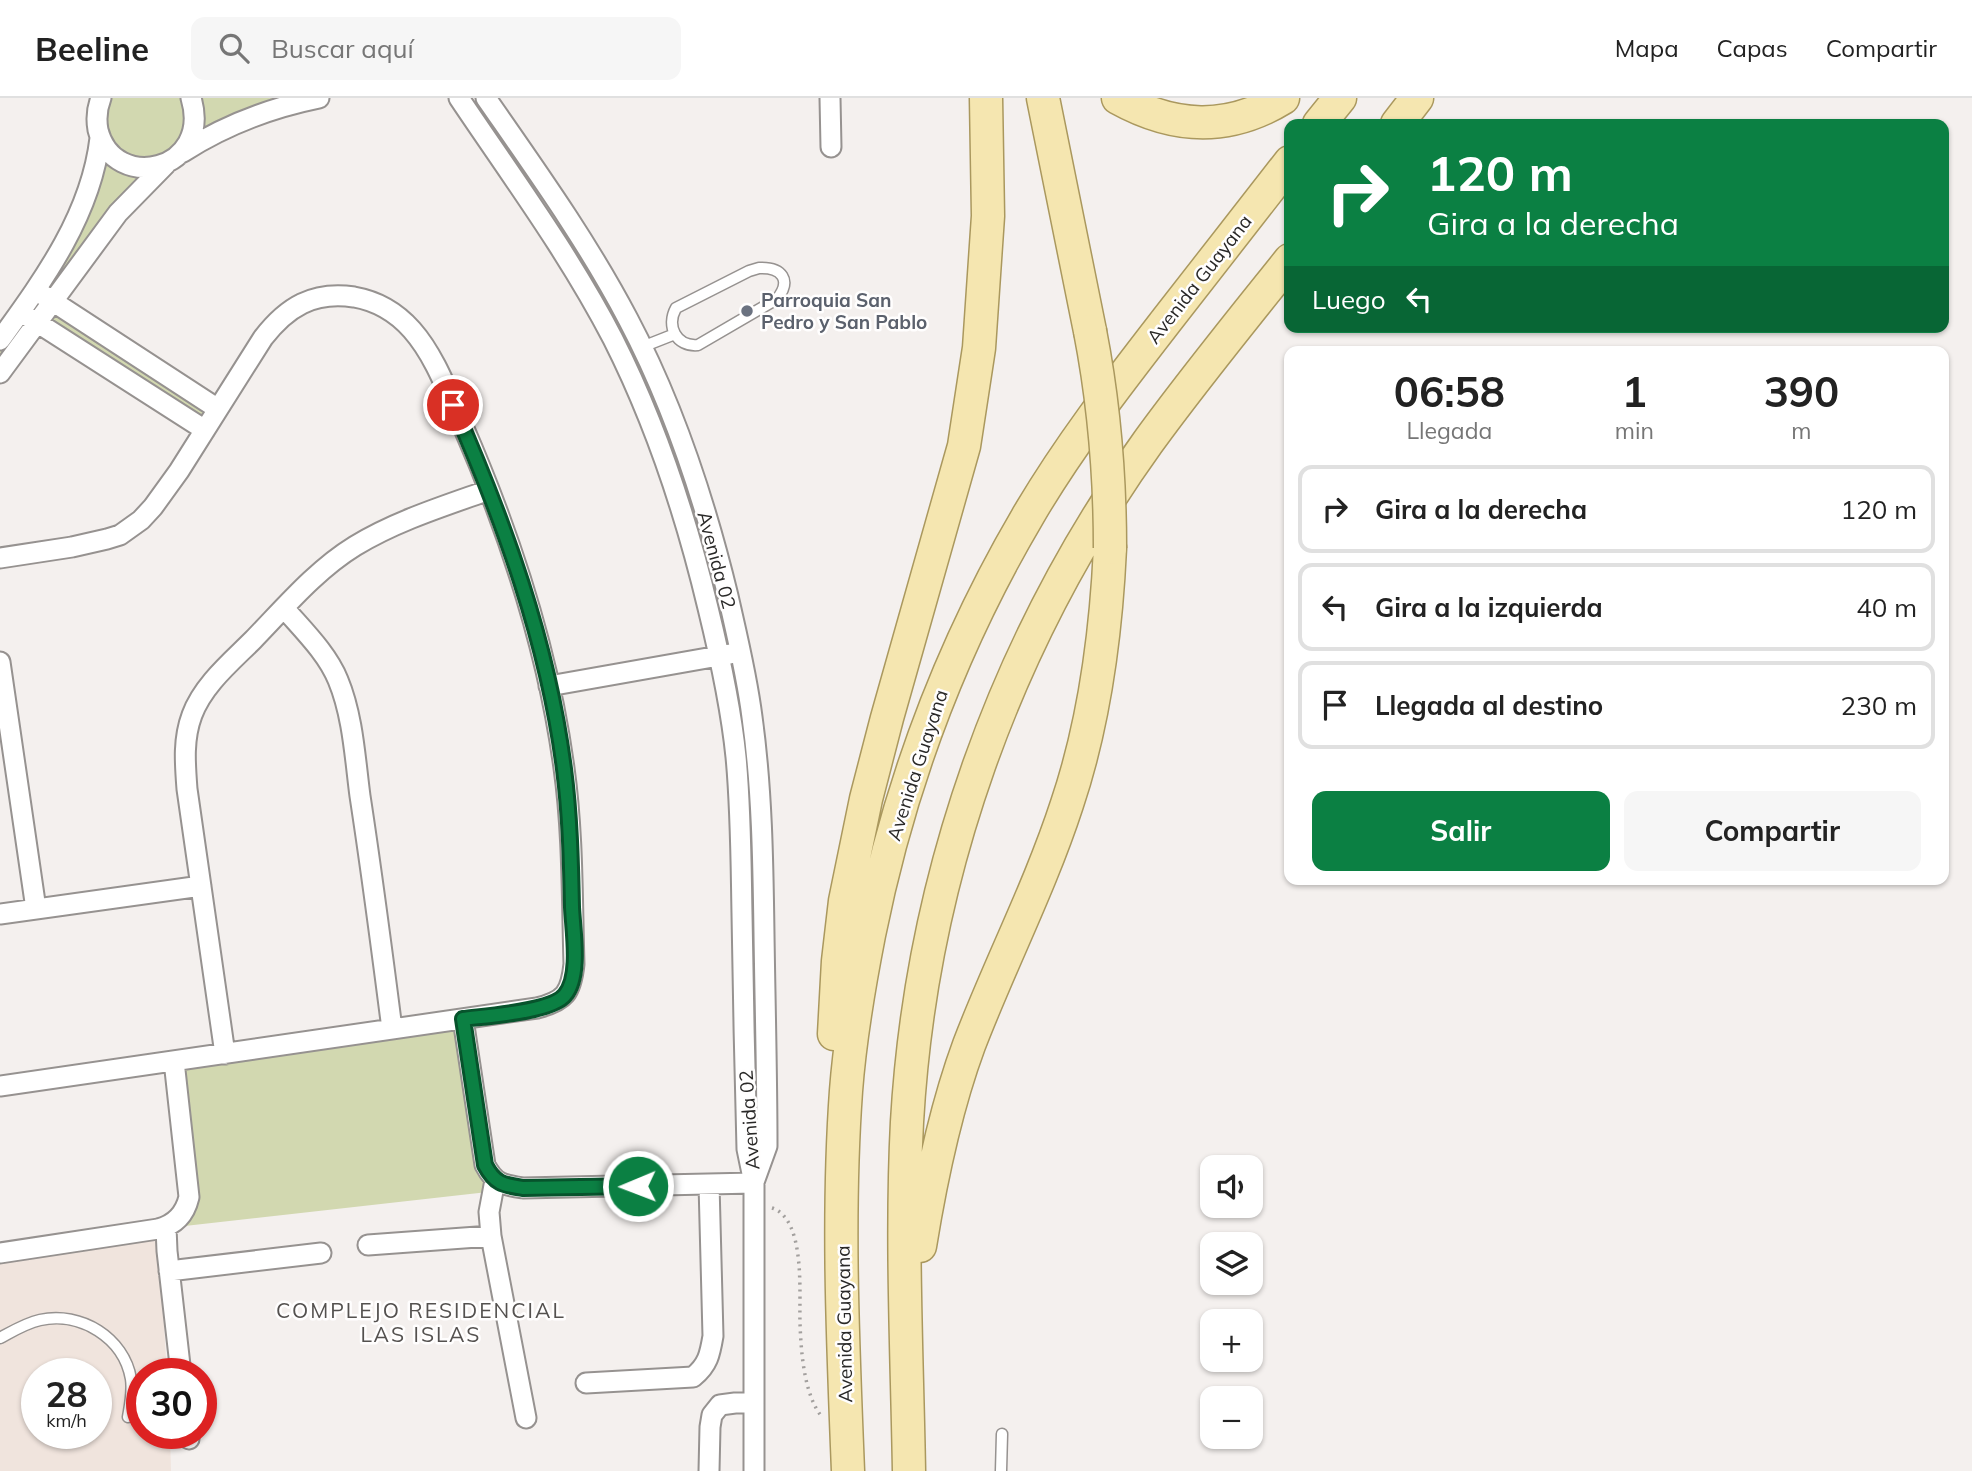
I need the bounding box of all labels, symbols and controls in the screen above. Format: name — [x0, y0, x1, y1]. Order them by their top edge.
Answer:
search box — [191, 17, 681, 80]
text: Beeline — [35, 28, 149, 69]
icon: search — [215, 29, 253, 67]
text: Buscar aquí — [271, 32, 414, 65]
text: Mapa — [1615, 33, 1679, 63]
text: Capas — [1717, 33, 1788, 63]
text: Compartir — [1826, 33, 1937, 63]
text: 120 m — [1427, 142, 1573, 203]
icon: right — [1312, 147, 1403, 238]
text: Gira a la derecha — [1427, 203, 1679, 243]
street label: Avenida Guayana — [1141, 210, 1257, 348]
icon: left — [1400, 280, 1438, 318]
text: Luego — [1312, 283, 1386, 316]
place label: Parroquia San Pedro y San Pablo — [761, 288, 927, 334]
marker: Parroquia San Pedro y San Pablo — [739, 303, 755, 319]
text: 06:58 — [1394, 365, 1505, 418]
text: 1 — [1622, 365, 1647, 418]
text: 390 — [1764, 365, 1839, 418]
pin — [423, 375, 483, 435]
icon: arrive — [434, 386, 472, 424]
text: Llegada — [1406, 416, 1492, 445]
text: min — [1615, 416, 1654, 445]
text: m — [1791, 416, 1812, 445]
icon: right — [1316, 490, 1354, 528]
text: Gira a la derecha — [1375, 493, 1587, 526]
text: 120 m — [1841, 493, 1917, 526]
street label: Avenida 02 — [692, 509, 742, 611]
icon: left — [1316, 588, 1354, 626]
text: Gira a la izquierda — [1375, 591, 1603, 624]
text: 40 m — [1856, 591, 1917, 624]
icon: arrive — [1316, 686, 1354, 724]
street label: Avenida Guayana — [881, 687, 953, 843]
text: Llegada al destino — [1375, 689, 1603, 722]
text: 230 m — [1841, 689, 1917, 722]
button: Salir — [1312, 791, 1610, 871]
button: Compartir — [1624, 791, 1921, 871]
street label: Avenida 02 — [734, 1069, 764, 1171]
position arrow — [601, 1149, 675, 1223]
map controls — [1200, 1155, 1263, 1449]
button: sound — [1200, 1155, 1263, 1218]
button: layers — [1200, 1232, 1263, 1295]
street label: Avenida Guayana — [831, 1245, 857, 1403]
district label: COMPLEJO RESIDENCIAL LAS ISLAS — [276, 1297, 566, 1347]
button: + — [1200, 1309, 1263, 1372]
speed limit sign: 30 — [126, 1358, 217, 1449]
text: 28 — [45, 1372, 88, 1416]
button: − — [1200, 1386, 1263, 1449]
text: km/h — [46, 1409, 87, 1432]

